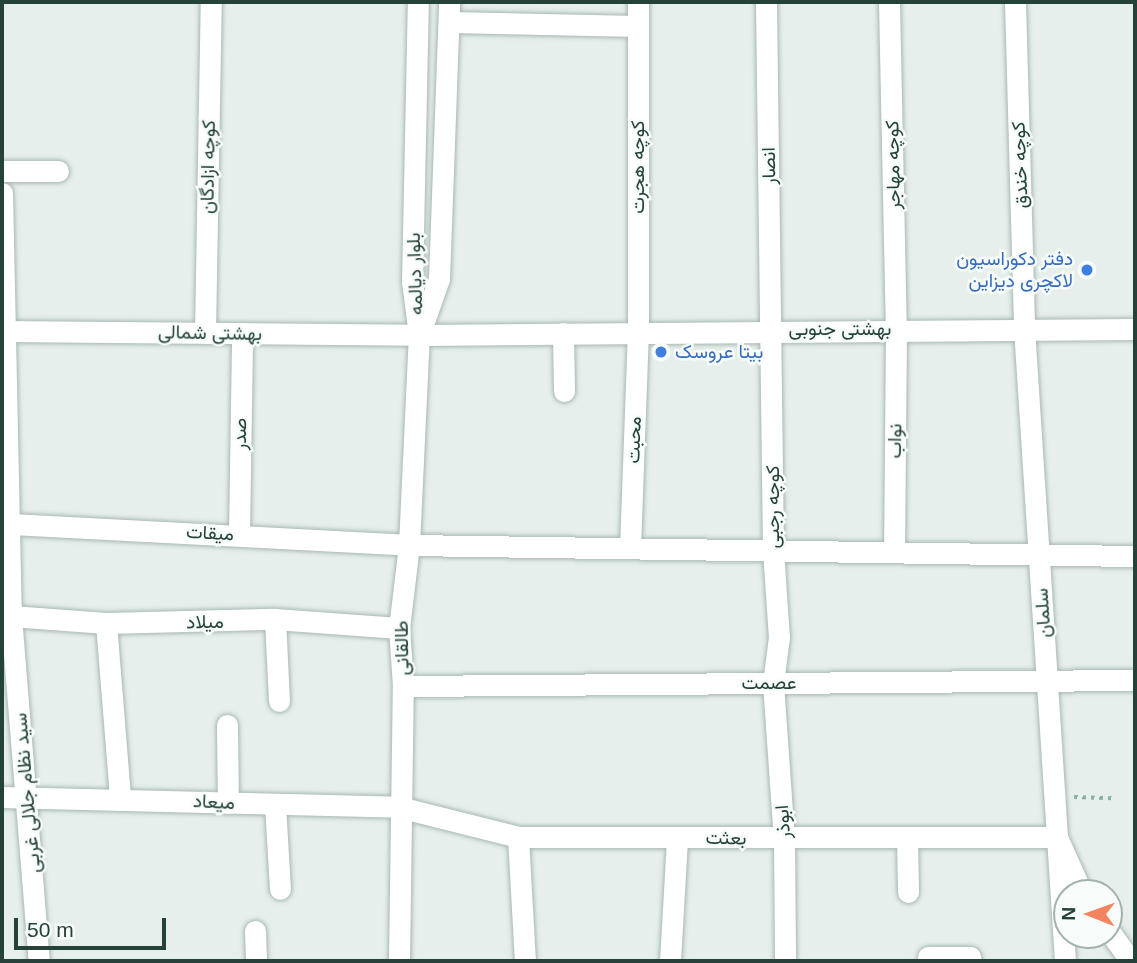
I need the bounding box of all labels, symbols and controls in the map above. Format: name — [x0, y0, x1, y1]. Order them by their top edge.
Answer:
street label: کوچه ازادگان — [196, 120, 220, 214]
street label: کوچه هجرت — [627, 120, 649, 214]
street label: کوچه مهاجر — [881, 120, 905, 210]
street label: کوچه خندق — [1007, 121, 1033, 209]
street label: انصار — [757, 147, 781, 185]
street label: بلوار دیالمه — [402, 232, 428, 316]
place label: دفتر دکوراسیون لاکچری دیزاین — [956, 248, 1073, 292]
marker: دفتر دکوراسیون لاکچری دیزاین — [1079, 262, 1095, 278]
street label: بهشتی جنوبی — [789, 318, 891, 340]
street label: بهشتی شمالی — [158, 321, 262, 345]
place label: بیتا عروسک — [675, 341, 763, 363]
marker: بیتا عروسک — [653, 344, 669, 360]
street label: محبت — [622, 416, 646, 464]
street label: صدر — [228, 418, 252, 450]
street label: نواب — [883, 423, 907, 459]
street label: کوچه رجبی — [762, 465, 784, 549]
street label: میقات — [185, 520, 235, 546]
street label: سلمان — [1030, 587, 1056, 639]
street label: میلاد — [186, 610, 224, 634]
street label: طالقانی — [390, 620, 414, 676]
street label: عصمت — [742, 672, 796, 694]
street label: سید نظام جلالی غربی — [9, 712, 45, 874]
street label: میعاد — [192, 790, 236, 814]
street label: ابوذر — [770, 804, 796, 840]
street label: بعثت — [705, 826, 747, 850]
north arrow — [1053, 879, 1123, 949]
scale bar — [18, 904, 170, 948]
text: N — [1058, 907, 1079, 921]
text: 50 m — [27, 918, 74, 941]

